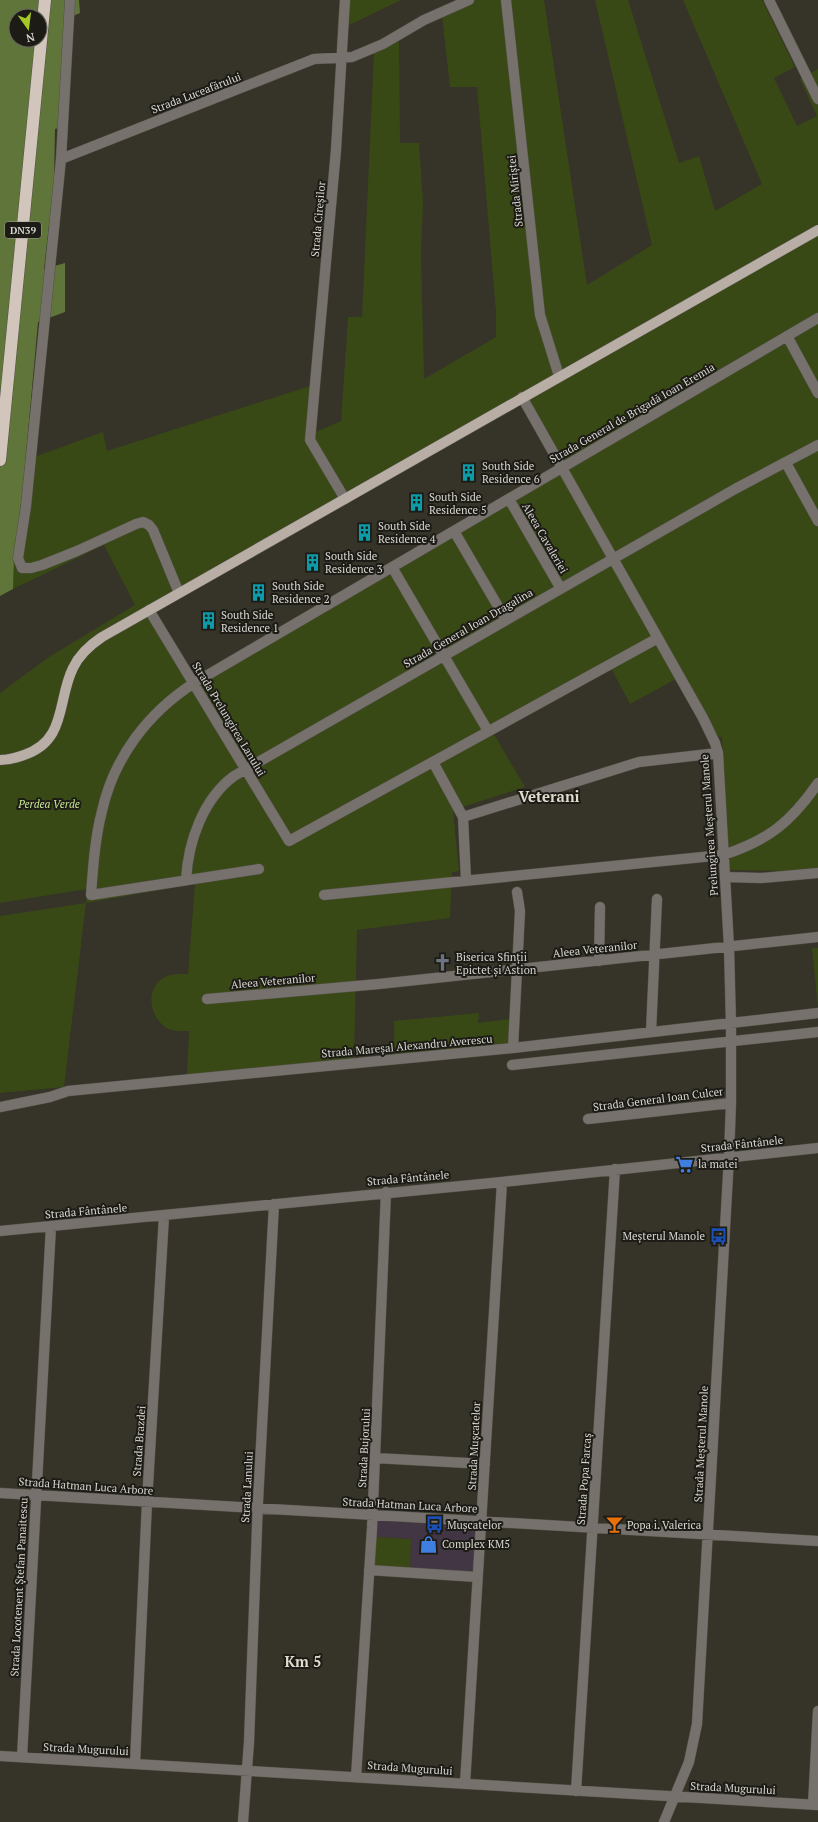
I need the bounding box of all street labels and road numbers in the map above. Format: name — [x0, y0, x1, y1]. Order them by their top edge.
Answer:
street label: Strada Luceafărului — [149, 69, 243, 117]
street label: Strada Miriștei — [504, 154, 527, 228]
street label: Strada Cireșilor — [308, 180, 329, 258]
road number: DN39 — [5, 222, 41, 238]
street label: Strada General de Brigadă Ioan Eremia — [547, 360, 718, 466]
street label: Aleea Cavaleriei — [519, 500, 571, 576]
street label: Strada General Ioan Dragalina — [401, 585, 536, 671]
street label: Strada Prelungirea Lanului — [189, 659, 269, 779]
street label: Prelungirea Meșterul Manole — [697, 753, 722, 896]
street label: Aleea Veteranilor — [552, 938, 639, 960]
street label: Aleea Veteranilor — [230, 970, 317, 992]
street label: Strada Mareșal Alexandru Averescu — [321, 1031, 494, 1061]
street label: Strada General Ioan Culcer — [592, 1084, 725, 1114]
street label: Strada Fântânele — [700, 1133, 784, 1155]
street label: Strada Fântânele — [366, 1167, 450, 1189]
street label: Strada Fântânele — [44, 1200, 128, 1222]
street label: Strada Meșterul Manole — [691, 1385, 712, 1503]
street label: Strada Mușcatelor — [465, 1401, 484, 1491]
street label: Strada Brazdei — [130, 1405, 148, 1477]
street label: Strada Bujorului — [355, 1408, 373, 1488]
street label: Strada Popa Farcaș — [574, 1432, 595, 1525]
street label: Strada Lanului — [238, 1451, 256, 1523]
street label: Strada Hatman Luca Arbore — [18, 1474, 154, 1498]
street label: Strada Hatman Luca Arbore — [342, 1494, 478, 1516]
street label: Strada Locotenent Ștefan Panaitescu — [7, 1496, 32, 1677]
street label: Strada Mugurului — [43, 1740, 129, 1758]
street label: Strada Mugurului — [367, 1758, 453, 1778]
street label: Strada Mugurului — [690, 1779, 776, 1797]

